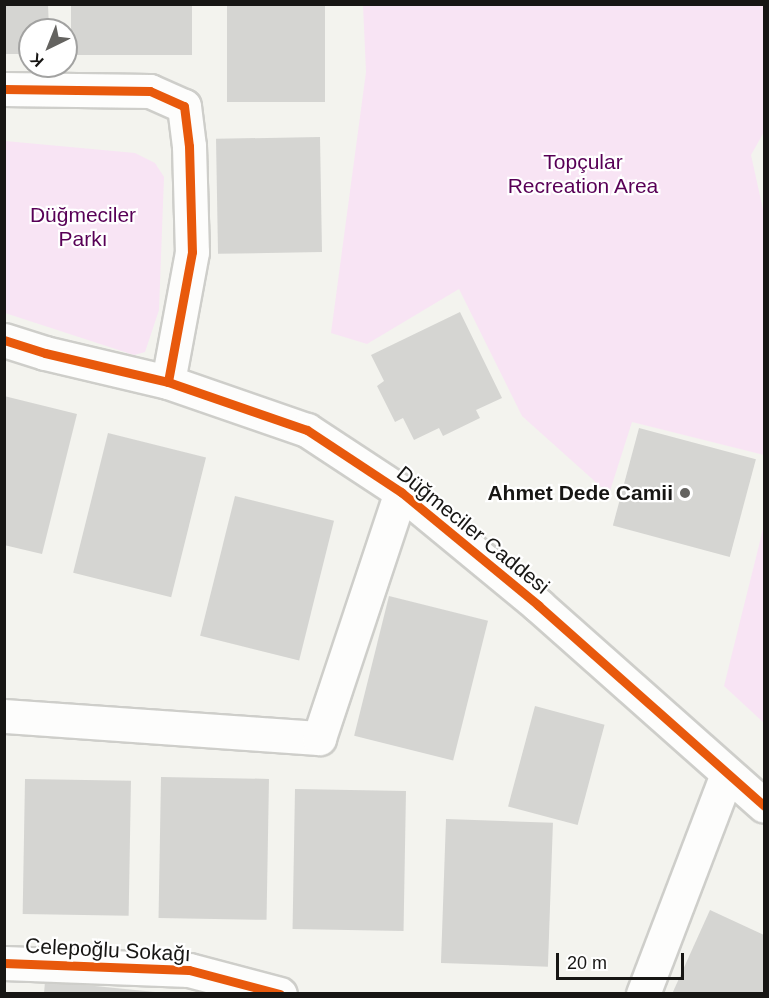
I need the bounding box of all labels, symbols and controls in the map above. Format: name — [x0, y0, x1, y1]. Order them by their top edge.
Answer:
north arrow — [18, 18, 78, 78]
text: K — [27, 50, 47, 70]
park label: Topçular Recreation Area — [507, 149, 659, 199]
park label: Düğmeciler Parkı — [30, 202, 136, 252]
street label: Düğmeciler Caddesi — [392, 461, 554, 599]
place label: Ahmet Dede Camii — [487, 480, 673, 506]
marker: Ahmet Dede Camii — [678, 486, 692, 500]
street label: Celepoğlu Sokağı — [25, 933, 191, 967]
scale bar — [559, 941, 686, 979]
text: 20 m — [567, 953, 607, 973]

